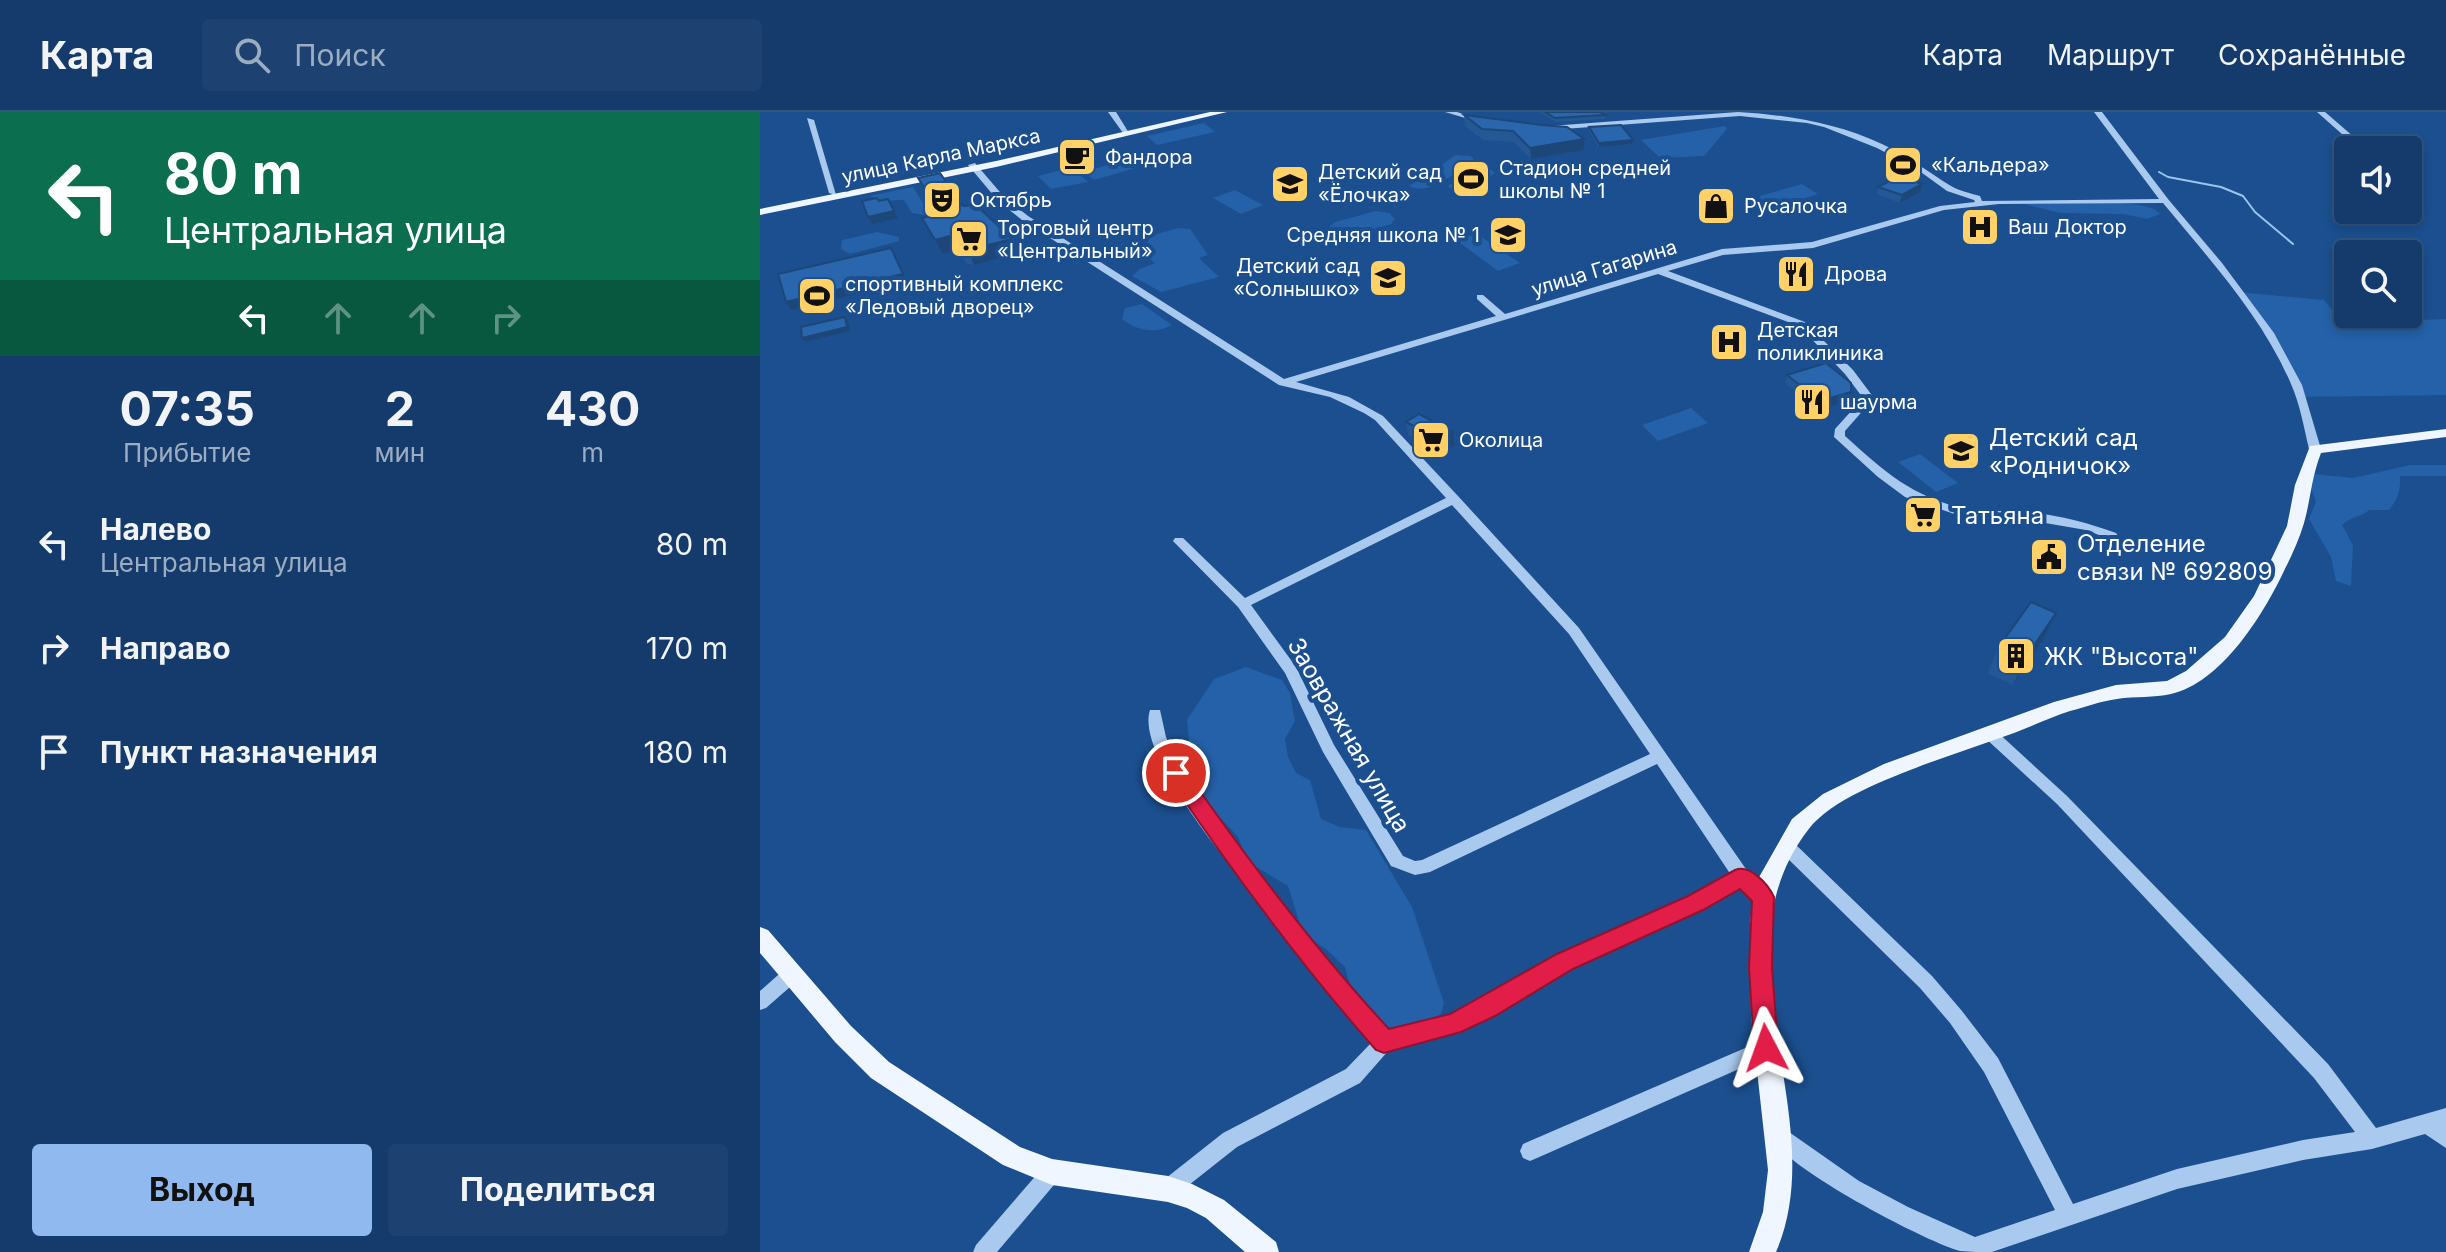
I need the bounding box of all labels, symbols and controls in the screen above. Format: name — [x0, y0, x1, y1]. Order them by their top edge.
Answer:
search box — [202, 19, 762, 91]
text: Карта — [40, 32, 154, 78]
icon: search — [230, 33, 274, 77]
text: Поиск — [294, 37, 386, 73]
text: Карта — [1923, 38, 2003, 72]
text: Маршрут — [2047, 38, 2174, 72]
text: Сохранённые — [2218, 38, 2406, 72]
street label: улица Карла Маркса — [839, 123, 1043, 189]
cafe icon: Фандора — [1056, 136, 1098, 178]
map controls — [2334, 136, 2422, 328]
button: sound — [2334, 136, 2422, 224]
text: 80 m — [164, 140, 303, 208]
icon: left — [32, 144, 136, 248]
sports icon: «Кальдера» — [1882, 144, 1924, 186]
place label: Фандора — [1105, 145, 1193, 169]
place label: «Кальдера» — [1931, 153, 2050, 177]
place label: Стадион средней школы № 1 — [1499, 156, 1671, 203]
sports icon: Стадион средней школы № 1 — [1450, 158, 1492, 200]
place label: Детский сад «Ёлочка» — [1318, 160, 1442, 207]
school or university icon: Детский сад «Ёлочка» — [1269, 163, 1311, 205]
theatre icon: Октябрь — [921, 179, 963, 221]
shop icon: Русалочка — [1695, 185, 1737, 227]
place label: Октябрь — [970, 188, 1052, 212]
place label: Русалочка — [1744, 194, 1848, 218]
hospital icon: Ваш Доктор — [1959, 206, 2001, 248]
text: Центральная улица — [164, 208, 507, 252]
school or university icon: Средняя школа № 1 — [1487, 214, 1529, 256]
place label: Ваш Доктор — [2008, 215, 2127, 239]
place label: Торговый центр «Центральный» — [997, 216, 1154, 263]
supermarket icon: Торговый центр «Центральный» — [948, 218, 990, 260]
place label: Средняя школа № 1 — [1287, 223, 1480, 247]
street label: улица Гагарина — [1528, 234, 1680, 302]
button: search — [2334, 240, 2422, 328]
restaurant icon: Дрова — [1775, 253, 1817, 295]
place label: Детский сад «Солнышко» — [1233, 254, 1360, 301]
school or university icon: Детский сад «Солнышко» — [1367, 257, 1409, 299]
place label: Дрова — [1824, 262, 1887, 286]
place label: спортивный комплекс «Ледовый дворец» — [845, 272, 1064, 319]
sports icon: спортивный комплекс «Ледовый дворец» — [796, 275, 838, 317]
icon: left — [232, 296, 276, 340]
icon: ahead — [316, 296, 360, 340]
icon: ahead — [400, 296, 444, 340]
icon: right — [484, 296, 528, 340]
place label: Детская поликлиника — [1757, 318, 1884, 365]
hospital icon: Детская поликлиника — [1708, 321, 1750, 363]
text: 07:35 — [119, 379, 255, 438]
text: 2 — [385, 379, 415, 438]
text: 430 — [545, 379, 640, 438]
restaurant icon: шаурма — [1791, 381, 1833, 423]
place label: шаурма — [1840, 390, 1918, 414]
supermarket icon: Околица — [1410, 419, 1452, 461]
place label: Детский сад «Родничок» — [1989, 423, 2138, 480]
place label: Околица — [1459, 428, 1543, 452]
school or university icon: Детский сад «Родничок» — [1940, 430, 1982, 472]
text: Прибытие — [123, 437, 251, 468]
text: мин — [374, 437, 425, 468]
text: m — [581, 437, 604, 468]
supermarket icon: Татьяна — [1902, 494, 1944, 536]
place label: Татьяна — [1951, 501, 2044, 530]
text: Налево — [100, 511, 212, 547]
icon: left — [32, 522, 76, 566]
text: 80 m — [656, 526, 728, 562]
place label: Отделение связи № 692809 — [2077, 529, 2273, 586]
public building icon: Отделение связи № 692809 — [2028, 536, 2070, 578]
text: Центральная улица — [100, 547, 348, 578]
icon: right — [32, 626, 76, 670]
text: Направо — [100, 630, 231, 666]
text: 170 m — [646, 630, 728, 666]
street label: Заовражная улица — [1281, 632, 1417, 838]
building icon: ЖК "Высота" — [1995, 635, 2037, 677]
place label: ЖК "Высота" — [2044, 642, 2198, 671]
icon: arrive — [32, 730, 76, 774]
text: Пункт назначения — [100, 734, 378, 770]
text: 180 m — [644, 734, 728, 770]
pin — [1142, 739, 1210, 807]
icon: arrive — [1154, 751, 1198, 795]
position arrow — [1724, 1006, 1808, 1090]
button: Выход — [32, 1144, 372, 1236]
button: Поделиться — [388, 1144, 728, 1236]

